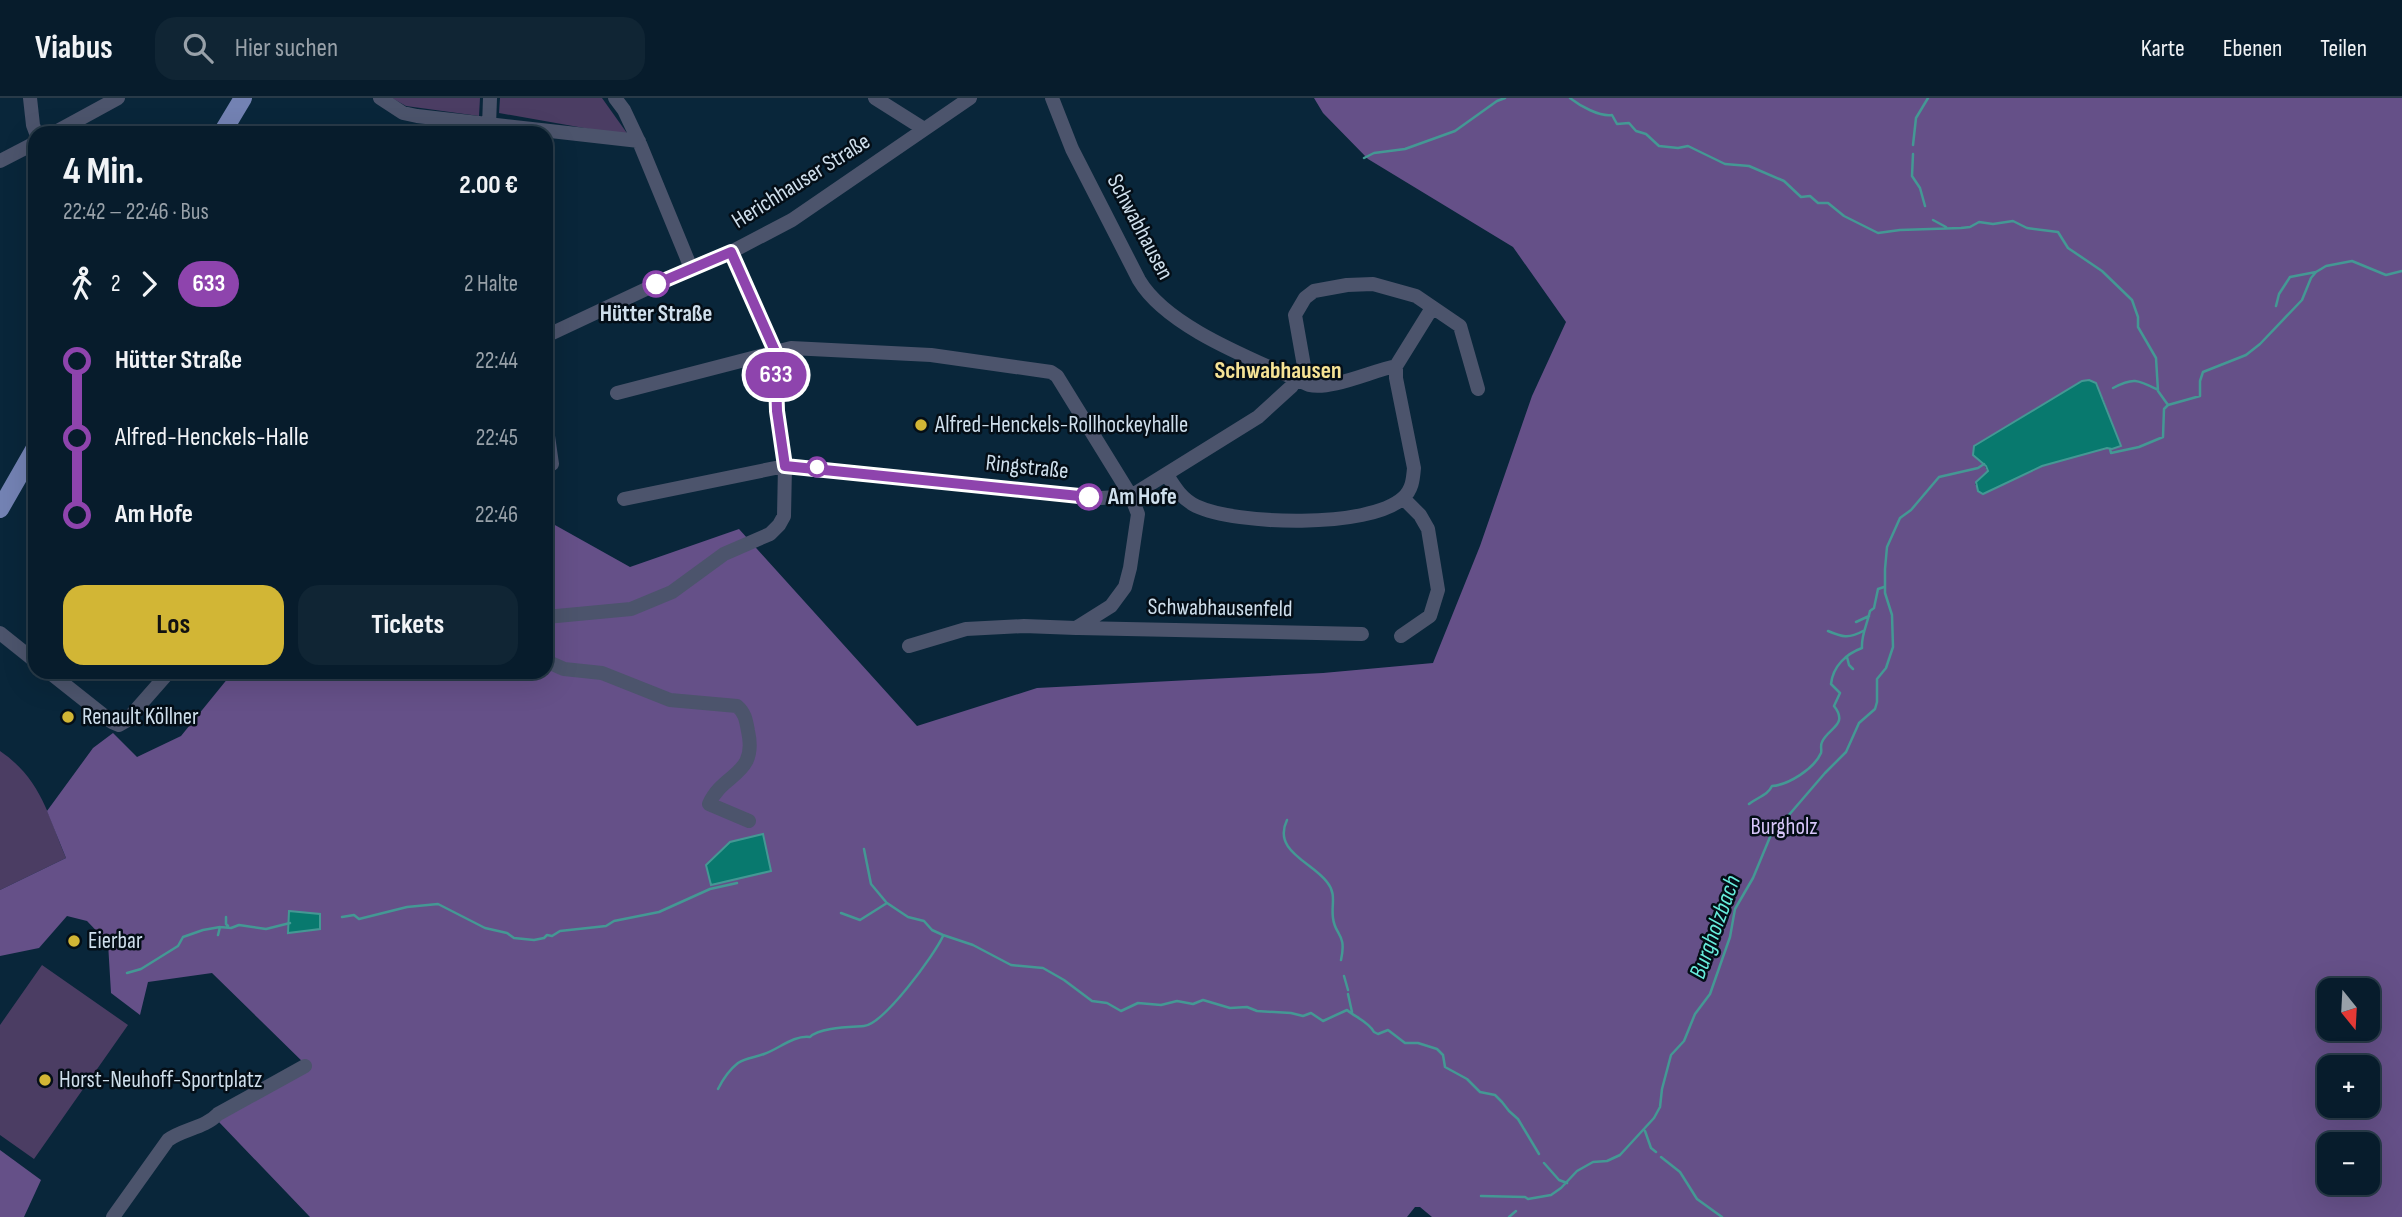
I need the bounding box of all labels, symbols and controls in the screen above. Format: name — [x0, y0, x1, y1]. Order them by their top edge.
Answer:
search box — [155, 17, 645, 80]
text: Viabus — [35, 28, 113, 68]
icon: search — [179, 29, 217, 67]
text: Hier suchen — [235, 33, 338, 64]
text: Karte — [2141, 34, 2185, 63]
text: Ebenen — [2223, 34, 2282, 63]
text: Teilen — [2320, 34, 2367, 63]
street label: Herichhauser Straße — [727, 127, 875, 235]
text: 4 Min. — [63, 149, 144, 194]
street label: Schwabhausen — [1101, 169, 1179, 285]
text: 2.00 € — [459, 170, 518, 201]
text: 22:42 – 22:46 · Bus — [63, 198, 209, 226]
icon: walk — [63, 265, 101, 303]
icon: forward — [130, 265, 168, 303]
text: 633 — [192, 269, 225, 298]
text: 2 — [111, 270, 120, 298]
text: 2 Halte — [464, 270, 518, 298]
marker: Hütter Straße — [643, 271, 669, 297]
place label: Hütter Straße — [600, 300, 712, 328]
text: Hütter Straße — [115, 345, 242, 376]
text: 22:44 — [475, 347, 518, 375]
line badge: 633 — [736, 352, 816, 398]
district label: Schwabhausen — [1214, 356, 1342, 385]
text: 633 — [760, 360, 792, 389]
place label: Alfred-Henckels-Rollhockeyhalle — [934, 411, 1188, 439]
marker: Alfred-Henckels-Rollhockeyhalle — [913, 417, 929, 433]
text: Alfred-Henckels-Halle — [115, 422, 309, 453]
text: 22:45 — [476, 424, 518, 452]
street label: Ringstraße — [984, 449, 1070, 485]
unlabelled marker — [807, 457, 827, 477]
place label: Am Hofe — [1107, 483, 1177, 511]
marker: Am Hofe — [1076, 484, 1102, 510]
text: Am Hofe — [115, 499, 193, 530]
text: 22:46 — [475, 501, 518, 529]
button: Los — [63, 585, 284, 665]
button: Tickets — [298, 585, 518, 665]
street label: Schwabhausenfeld — [1147, 593, 1293, 623]
place label: Renault Köllner — [82, 703, 199, 731]
marker: Renault Köllner — [60, 709, 76, 725]
park label: Burgholz — [1751, 813, 1817, 841]
water label: Burgholzbach — [1683, 871, 1747, 983]
place label: Eierbar — [88, 927, 143, 955]
marker: Eierbar — [66, 933, 82, 949]
north arrow — [2317, 978, 2380, 1041]
map controls — [2317, 978, 2380, 1195]
button: + — [2317, 1055, 2380, 1118]
place label: Horst-Neuhoff-Sportplatz — [59, 1066, 262, 1094]
marker: Horst-Neuhoff-Sportplatz — [37, 1072, 53, 1088]
button: − — [2317, 1132, 2380, 1195]

